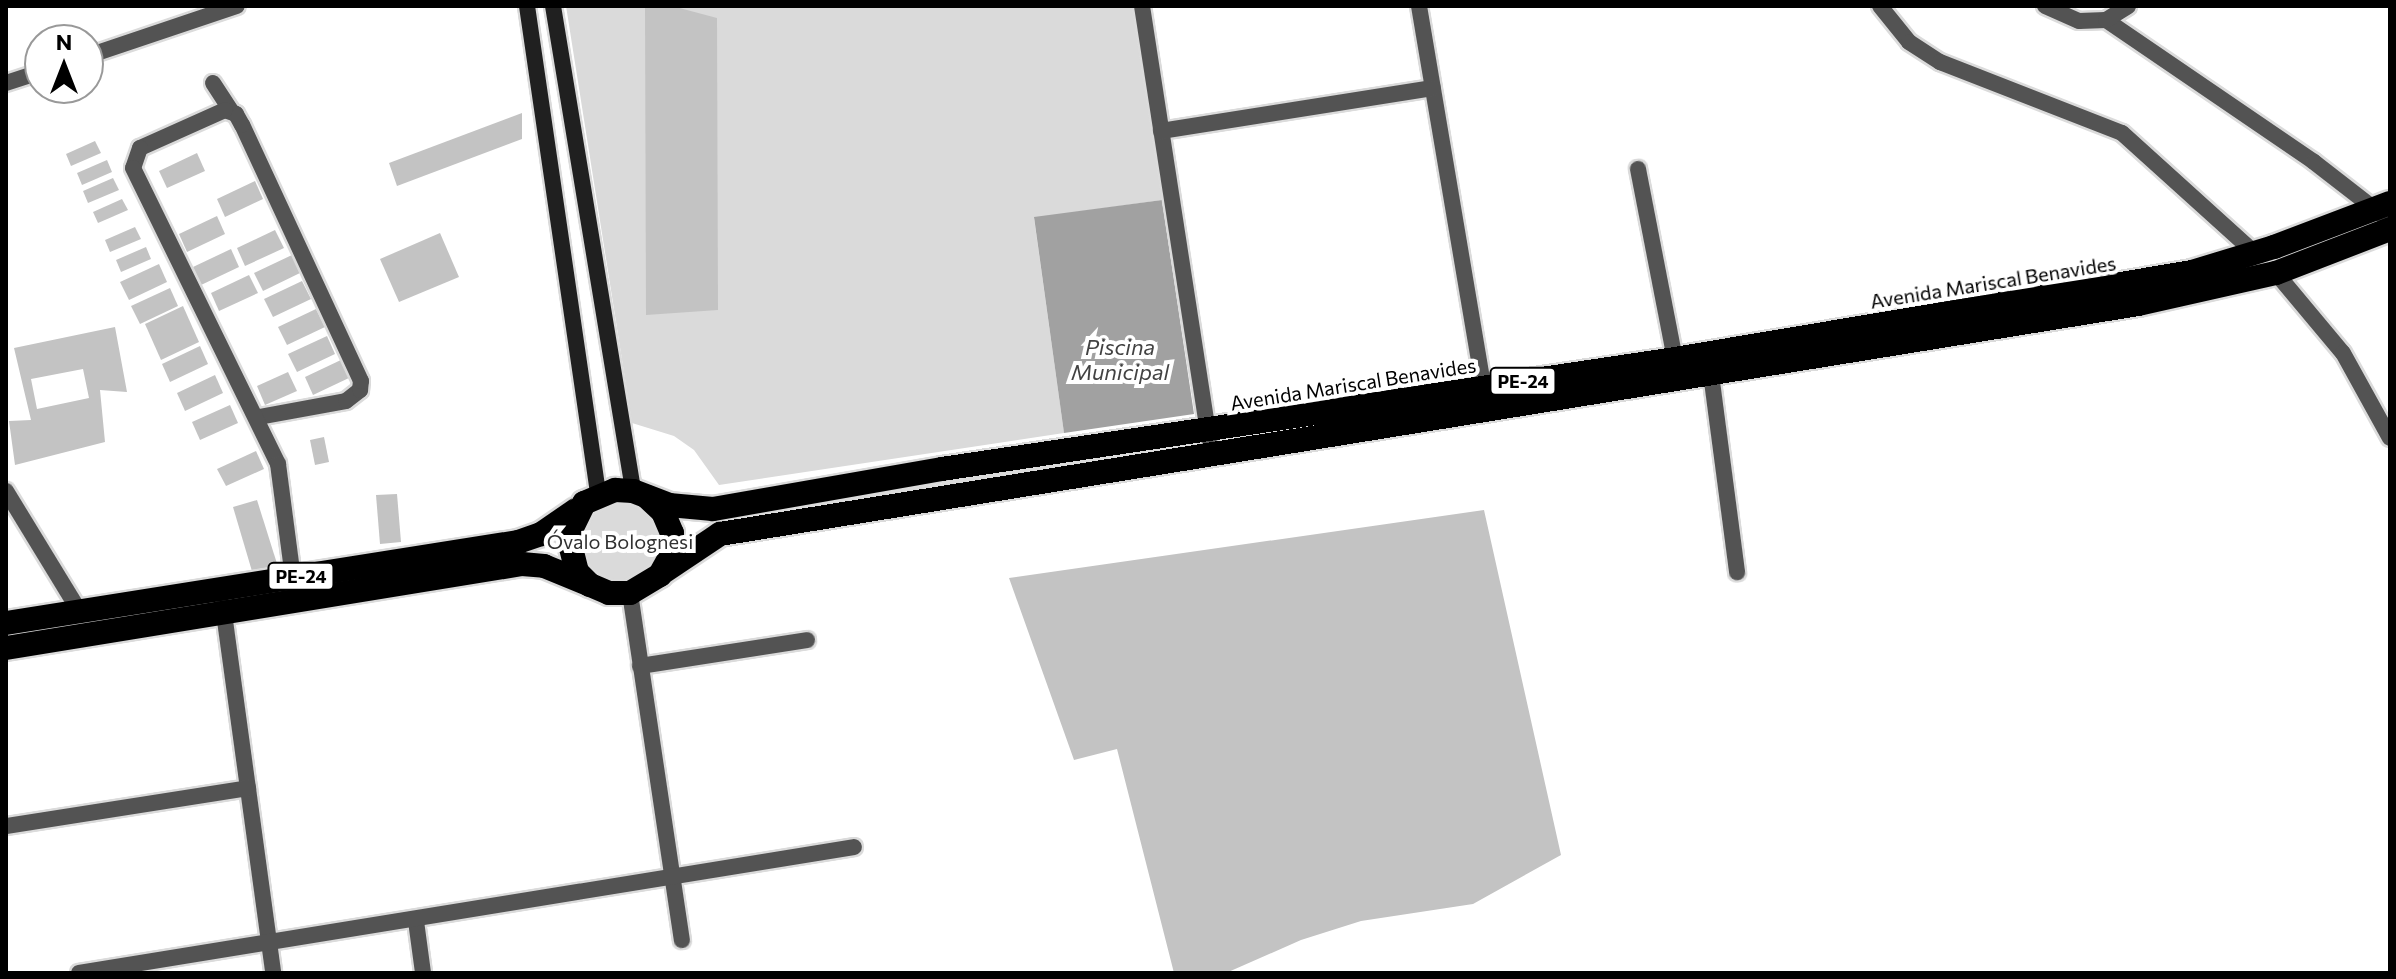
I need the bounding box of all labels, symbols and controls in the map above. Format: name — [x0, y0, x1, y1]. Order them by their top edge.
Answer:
north arrow — [24, 24, 104, 104]
text: N — [56, 28, 72, 55]
street label: Avenida Mariscal Benavides — [1868, 251, 2118, 313]
water label: Piscina Municipal — [1071, 333, 1169, 384]
street label: Avenida Mariscal Benavides — [1228, 353, 1478, 415]
road number: PE-24 — [1489, 367, 1557, 395]
park label: Óvalo Bolognesi — [547, 529, 693, 553]
road number: PE-24 — [267, 562, 335, 590]

